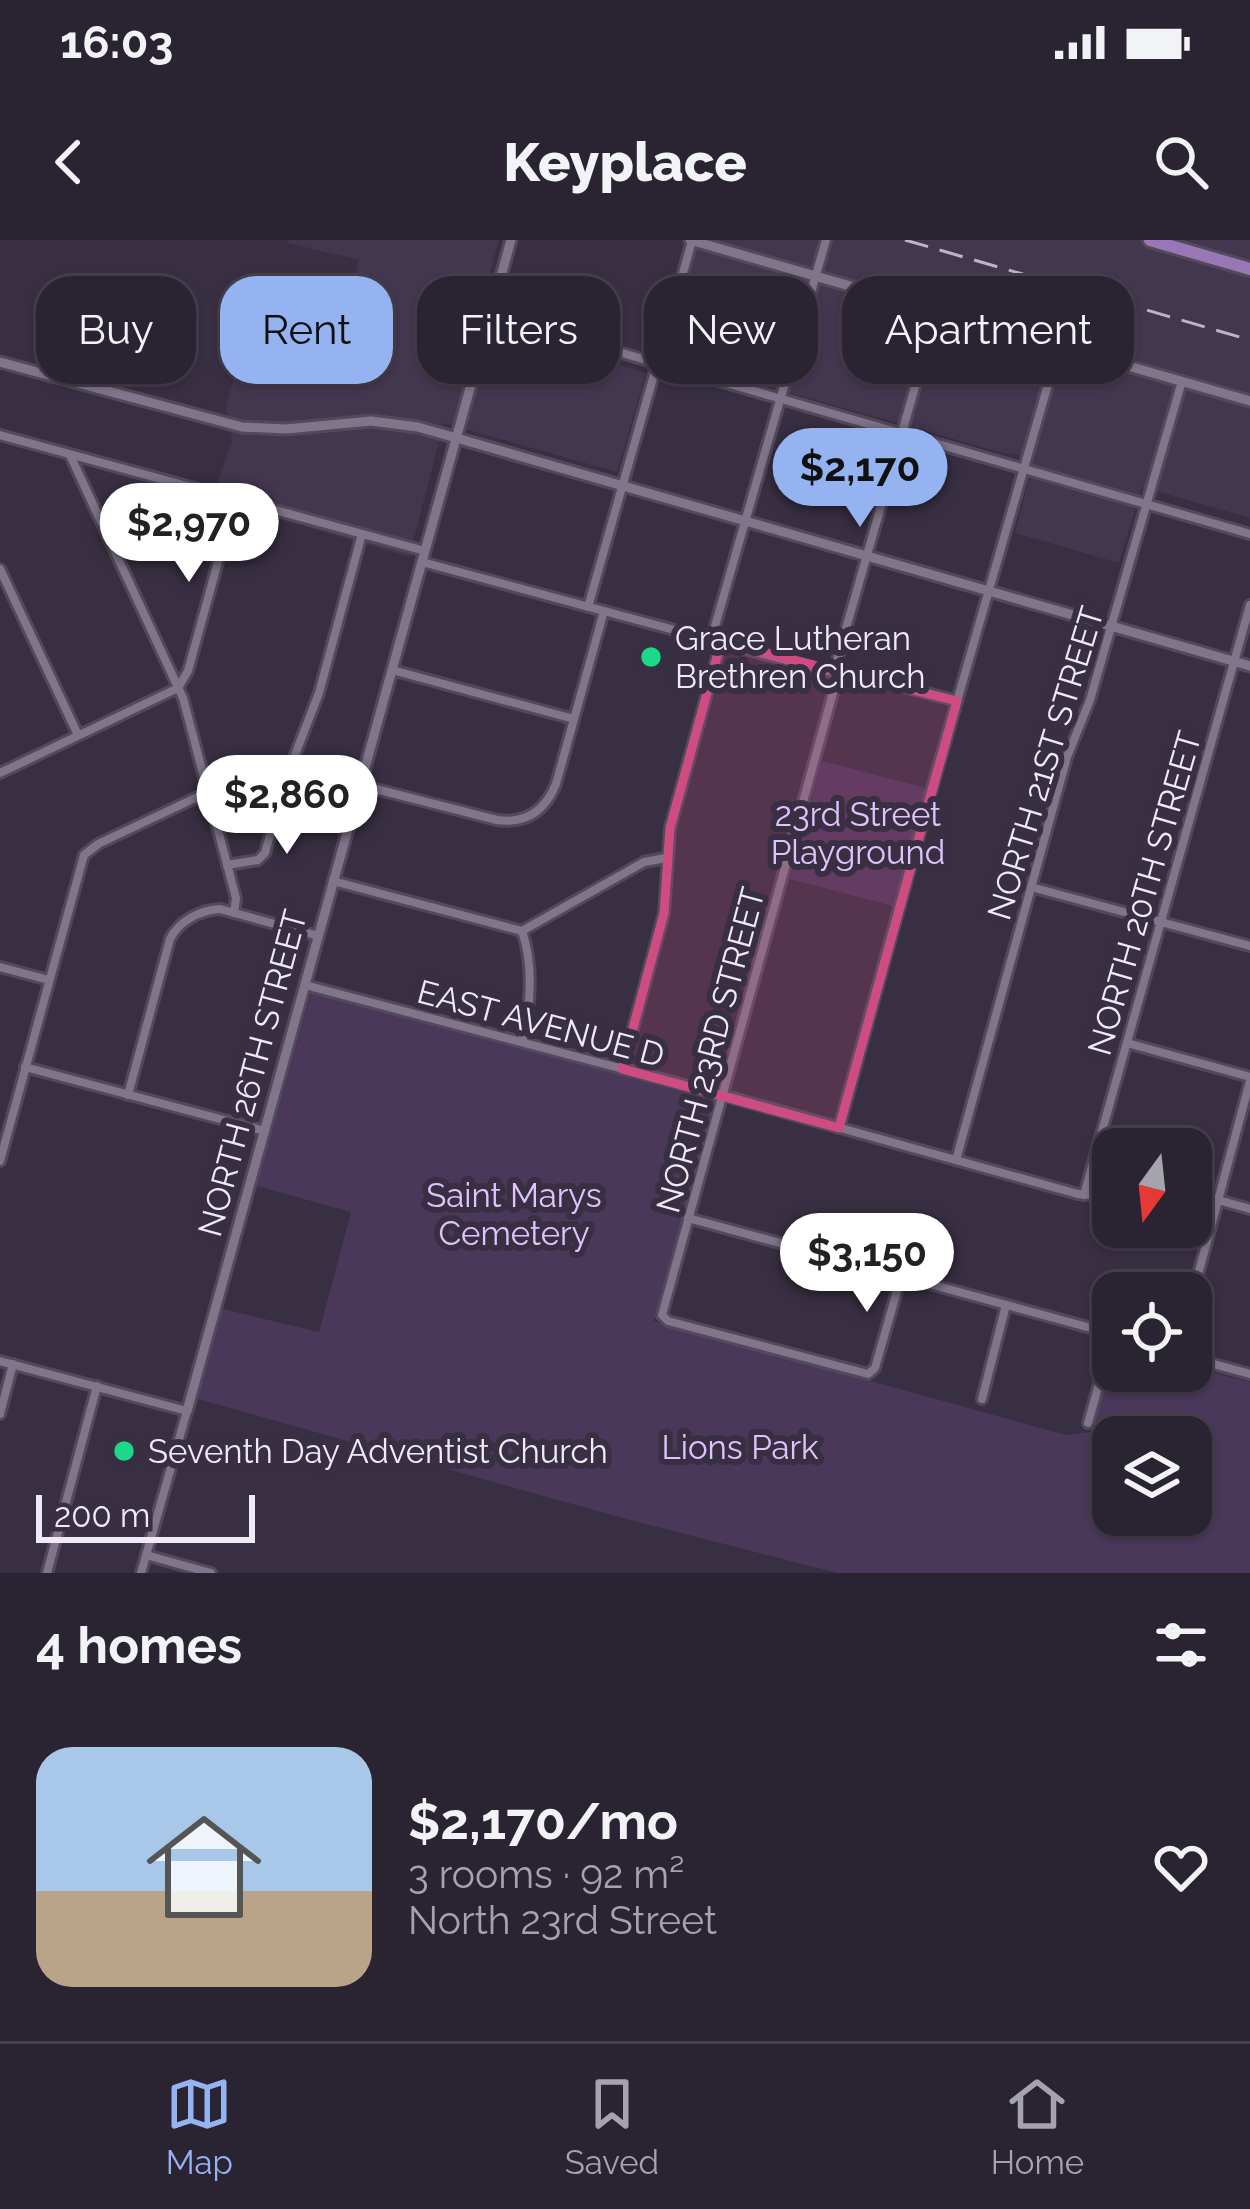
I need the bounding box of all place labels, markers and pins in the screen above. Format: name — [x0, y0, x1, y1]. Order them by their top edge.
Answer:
pin: $2,170 — [762, 428, 958, 530]
pin: $2,970 — [91, 483, 287, 585]
place label: Grace Lutheran Brethren Church — [675, 619, 926, 696]
marker: Grace Lutheran Brethren Church — [638, 644, 664, 670]
pin: $2,860 — [189, 755, 385, 857]
pin: $3,150 — [769, 1213, 965, 1315]
place label: Seventh Day Adventist Church — [148, 1432, 608, 1471]
marker: Seventh Day Adventist Church — [111, 1438, 137, 1464]

